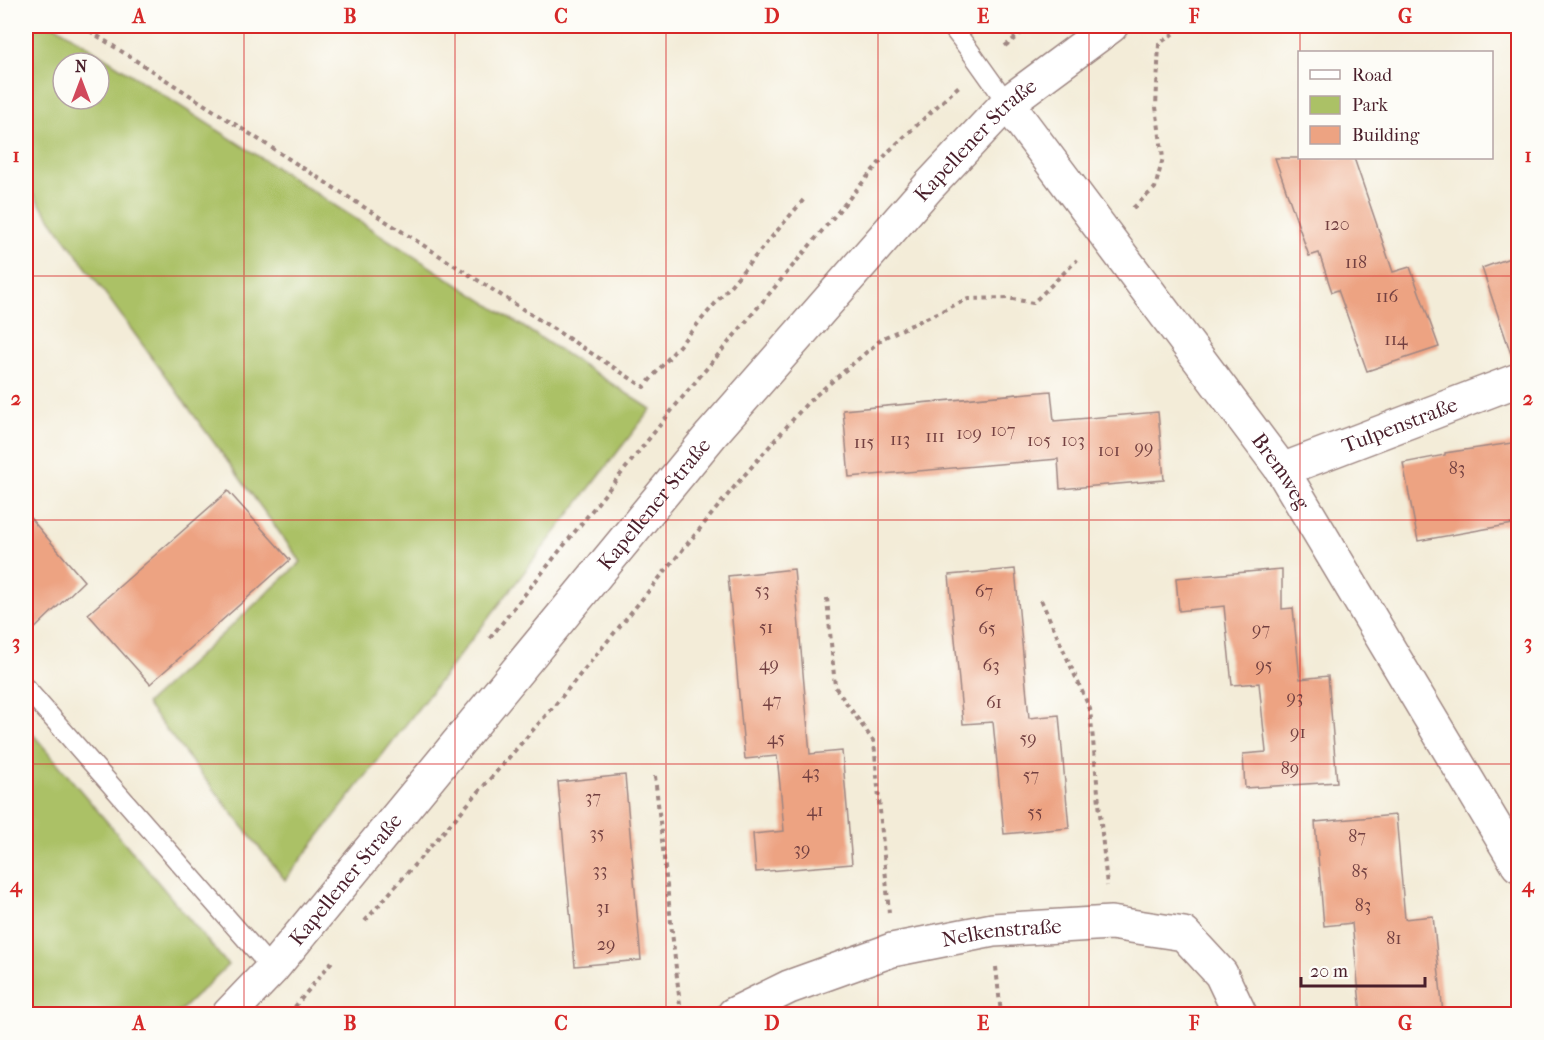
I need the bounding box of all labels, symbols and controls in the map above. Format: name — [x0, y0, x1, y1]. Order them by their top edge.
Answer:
text: A — [131, 5, 147, 28]
text: B — [343, 5, 357, 28]
text: C — [554, 5, 568, 28]
text: D — [764, 5, 780, 28]
text: E — [977, 5, 989, 28]
text: F — [1188, 5, 1200, 28]
text: G — [1398, 5, 1412, 28]
north arrow — [51, 51, 111, 111]
legend — [1298, 51, 1493, 159]
text: N — [75, 57, 88, 76]
text: Road — [1352, 65, 1392, 86]
street label: Kapellener Straße — [909, 73, 1041, 206]
text: Park — [1352, 95, 1389, 116]
text: Building — [1352, 125, 1420, 146]
text: 1 — [12, 144, 20, 167]
text: 1 — [1524, 144, 1532, 167]
house number: 120 — [1324, 214, 1350, 235]
house number: 118 — [1345, 252, 1367, 273]
house number: 116 — [1376, 286, 1399, 307]
house number: 114 — [1384, 329, 1408, 350]
text: 2 — [11, 387, 21, 410]
text: 2 — [1523, 387, 1533, 410]
street label: Tulpenstraße — [1339, 392, 1461, 458]
house number: 107 — [991, 420, 1016, 441]
house number: 109 — [956, 423, 982, 444]
house number: 111 — [925, 426, 945, 447]
street label: Bremweg — [1247, 428, 1315, 514]
house number: 113 — [890, 429, 910, 450]
house number: 105 — [1027, 430, 1051, 451]
house number: 103 — [1061, 430, 1085, 451]
house number: 115 — [854, 432, 874, 453]
street label: Kapellener Straße — [593, 433, 715, 575]
house number: 99 — [1135, 437, 1153, 458]
house number: 101 — [1098, 440, 1120, 461]
house number: 83 — [1449, 458, 1465, 479]
house number: 53 — [754, 580, 770, 601]
house number: 67 — [975, 581, 993, 602]
house number: 51 — [759, 617, 773, 638]
house number: 65 — [978, 618, 996, 639]
house number: 97 — [1252, 619, 1270, 640]
text: 3 — [12, 631, 20, 654]
text: 3 — [1524, 631, 1532, 654]
house number: 49 — [759, 654, 779, 675]
house number: 63 — [982, 655, 1000, 676]
house number: 95 — [1255, 655, 1273, 676]
house number: 93 — [1287, 687, 1303, 708]
house number: 47 — [763, 690, 782, 711]
house number: 61 — [986, 692, 1002, 713]
house number: 91 — [1290, 722, 1306, 743]
house number: 45 — [767, 728, 785, 749]
house number: 59 — [1019, 728, 1037, 749]
house number: 89 — [1281, 758, 1299, 779]
house number: 43 — [802, 762, 820, 783]
house number: 57 — [1023, 765, 1040, 786]
house number: 37 — [585, 787, 601, 808]
house number: 41 — [806, 800, 824, 821]
house number: 55 — [1027, 802, 1043, 823]
street label: Kapellener Straße — [284, 809, 407, 950]
house number: 35 — [589, 823, 605, 844]
house number: 87 — [1348, 826, 1366, 847]
house number: 39 — [794, 839, 810, 860]
house number: 33 — [593, 860, 607, 881]
house number: 85 — [1352, 861, 1369, 882]
text: 4 — [9, 874, 23, 898]
text: 4 — [1521, 874, 1535, 898]
house number: 83 — [1355, 895, 1371, 916]
house number: 31 — [596, 897, 610, 918]
street label: Nelkenstraße — [940, 914, 1062, 952]
house number: 81 — [1386, 928, 1402, 949]
house number: 29 — [597, 934, 615, 955]
scale bar — [1301, 950, 1426, 988]
text: 20 m — [1310, 961, 1348, 982]
text: A — [131, 1012, 147, 1035]
text: B — [343, 1012, 357, 1035]
text: C — [554, 1012, 568, 1035]
text: D — [764, 1012, 780, 1035]
text: E — [977, 1012, 989, 1035]
text: F — [1188, 1012, 1200, 1035]
text: G — [1398, 1012, 1412, 1035]

